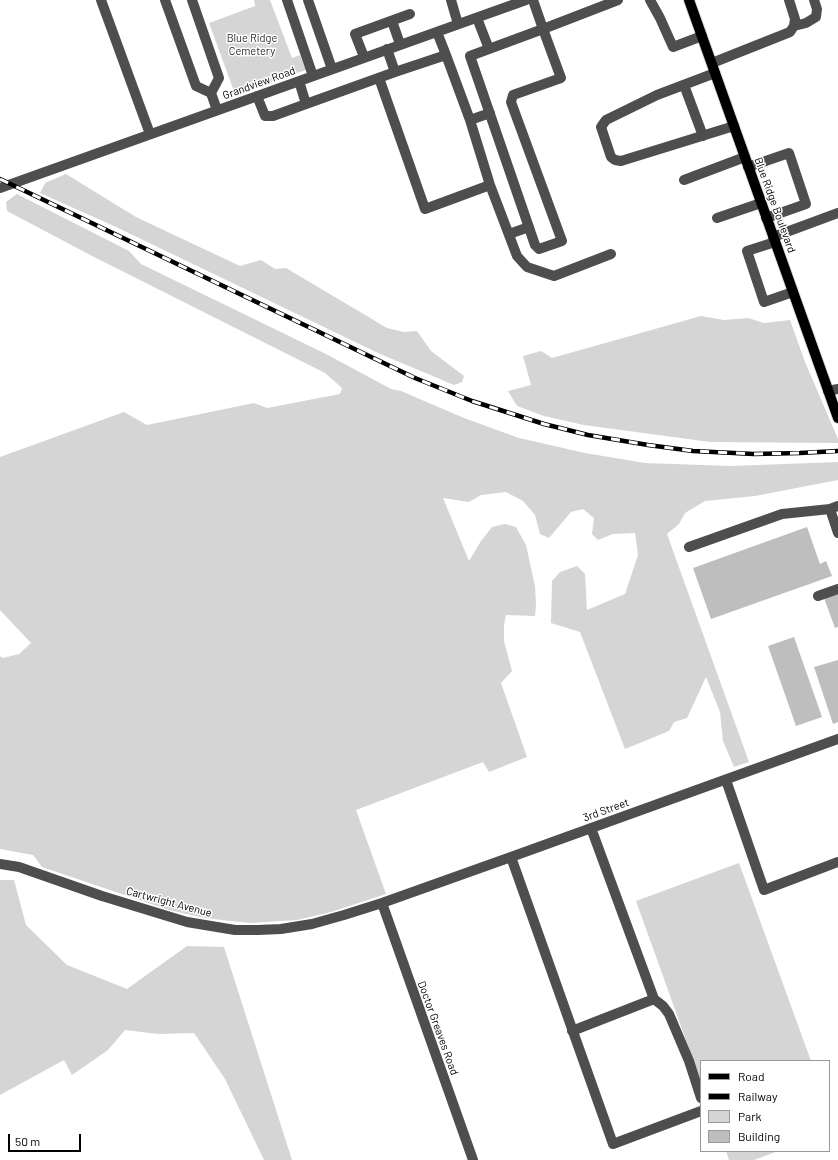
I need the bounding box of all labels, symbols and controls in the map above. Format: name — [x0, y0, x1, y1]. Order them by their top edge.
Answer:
park label: Blue Ridge Cemetery — [227, 31, 277, 57]
street label: Grandview Road — [221, 64, 297, 102]
street label: Blue Ridge Boulevard — [752, 155, 798, 255]
street label: 3rd Street — [581, 796, 631, 824]
street label: Cartwright Avenue — [125, 884, 213, 920]
street label: Doctor Greaves Road — [415, 979, 461, 1077]
legend — [700, 1060, 830, 1152]
text: Road — [738, 1069, 765, 1083]
text: Railway — [738, 1089, 777, 1103]
text: Park — [738, 1109, 762, 1123]
scale bar — [10, 1126, 83, 1152]
text: Building — [738, 1129, 780, 1143]
text: 50 m — [15, 1134, 40, 1148]

